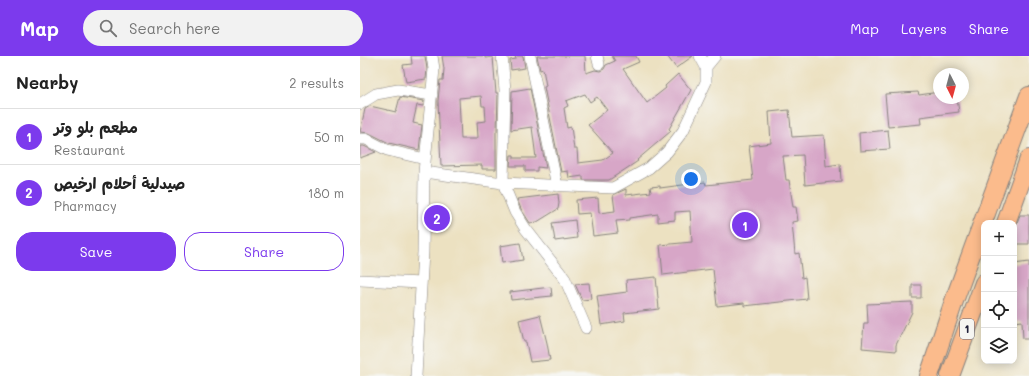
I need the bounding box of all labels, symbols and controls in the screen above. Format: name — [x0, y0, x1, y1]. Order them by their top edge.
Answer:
search box — [83, 10, 363, 46]
text: Map — [20, 16, 59, 41]
icon: search — [97, 17, 119, 39]
text: Search here — [129, 18, 220, 38]
text: Map — [850, 19, 879, 38]
text: Layers — [901, 19, 947, 38]
text: Share — [969, 19, 1009, 38]
north arrow — [933, 68, 969, 104]
text: Nearby — [16, 71, 78, 93]
text: 2 results — [289, 74, 344, 91]
text: مطعم بلو وتر — [54, 117, 138, 137]
text: 1 — [26, 128, 32, 145]
text: 50 m — [314, 128, 344, 145]
text: Restaurant — [54, 141, 125, 158]
your location — [681, 169, 701, 189]
text: صيدلية أحلام ارخيص — [54, 173, 185, 193]
text: 2 — [25, 184, 33, 201]
text: 180 m — [308, 184, 344, 201]
text: Pharmacy — [54, 197, 117, 214]
pin: 2 — [424, 203, 450, 233]
pin: 1 — [732, 210, 758, 240]
map controls — [981, 220, 1017, 364]
button: + — [981, 220, 1017, 256]
button: Save — [16, 232, 176, 271]
button: Share — [184, 232, 344, 271]
button: − — [981, 256, 1017, 292]
button: locate — [981, 292, 1017, 328]
road number: 1 — [960, 319, 974, 339]
button: layers — [981, 328, 1017, 364]

